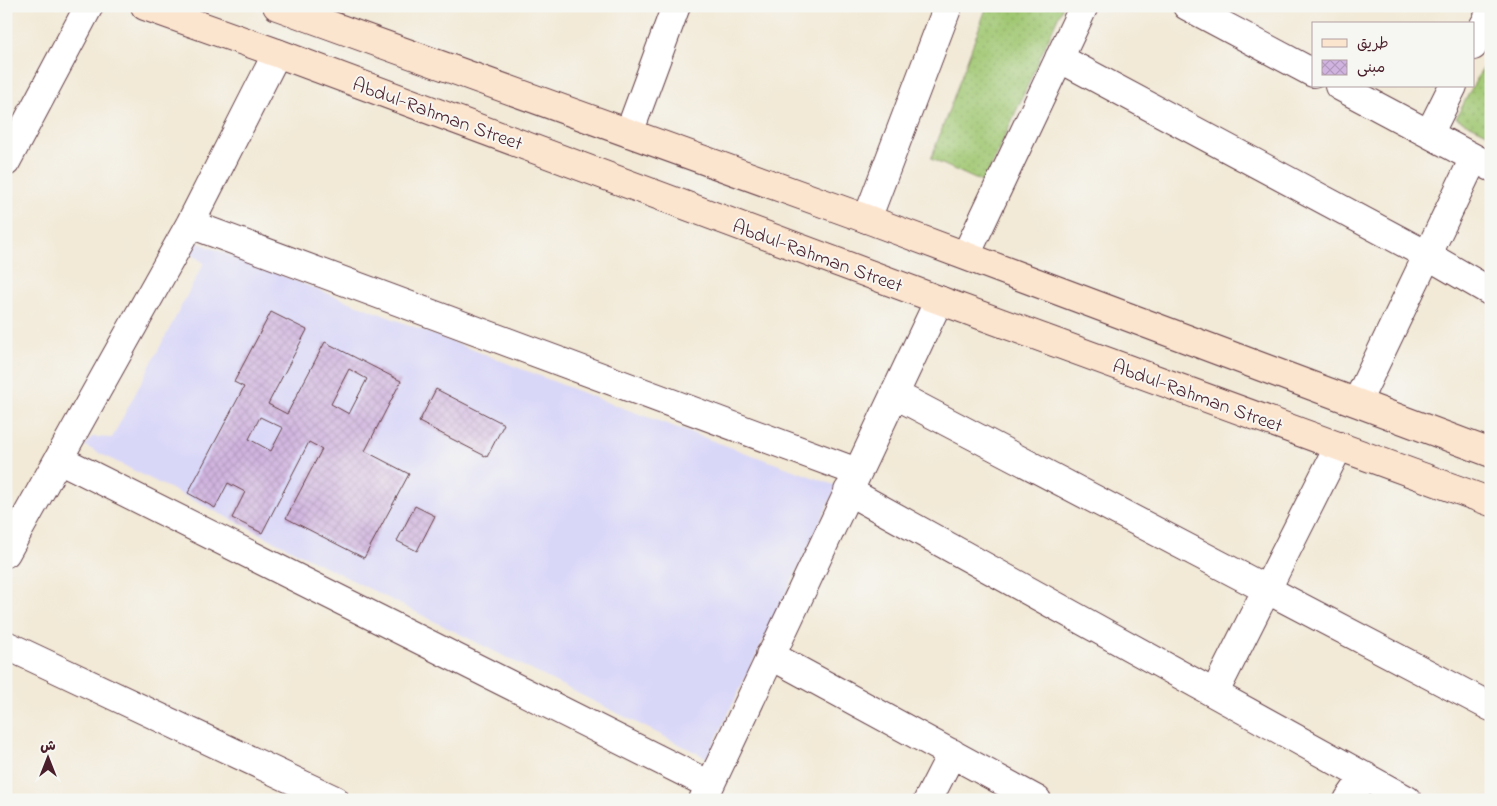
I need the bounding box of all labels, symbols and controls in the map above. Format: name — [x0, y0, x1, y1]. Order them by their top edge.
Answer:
legend — [1312, 22, 1474, 88]
text: طريق — [1357, 33, 1389, 55]
text: مبنى — [1357, 57, 1385, 79]
street label: Abdul-Rahman Street — [348, 71, 527, 160]
street label: Abdul-Rahman Street — [728, 213, 907, 302]
street label: Abdul-Rahman Street — [1108, 353, 1287, 442]
north arrow — [22, 734, 72, 784]
text: ش — [40, 736, 56, 757]

